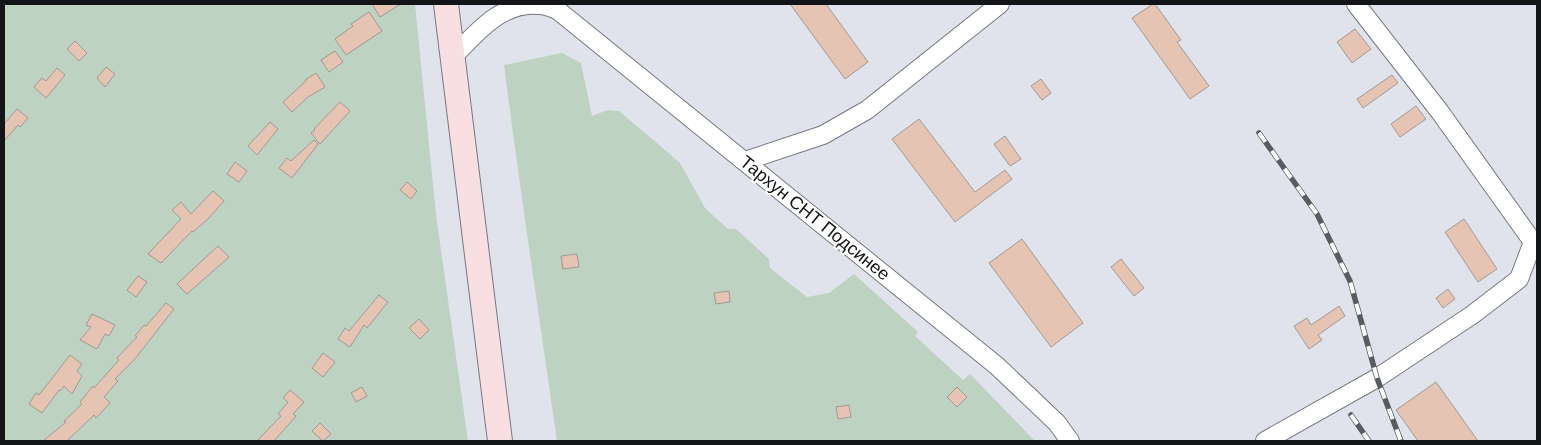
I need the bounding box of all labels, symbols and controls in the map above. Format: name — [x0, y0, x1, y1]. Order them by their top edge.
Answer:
street label: Тархун СНТ Подсинее — [735, 150, 895, 286]

